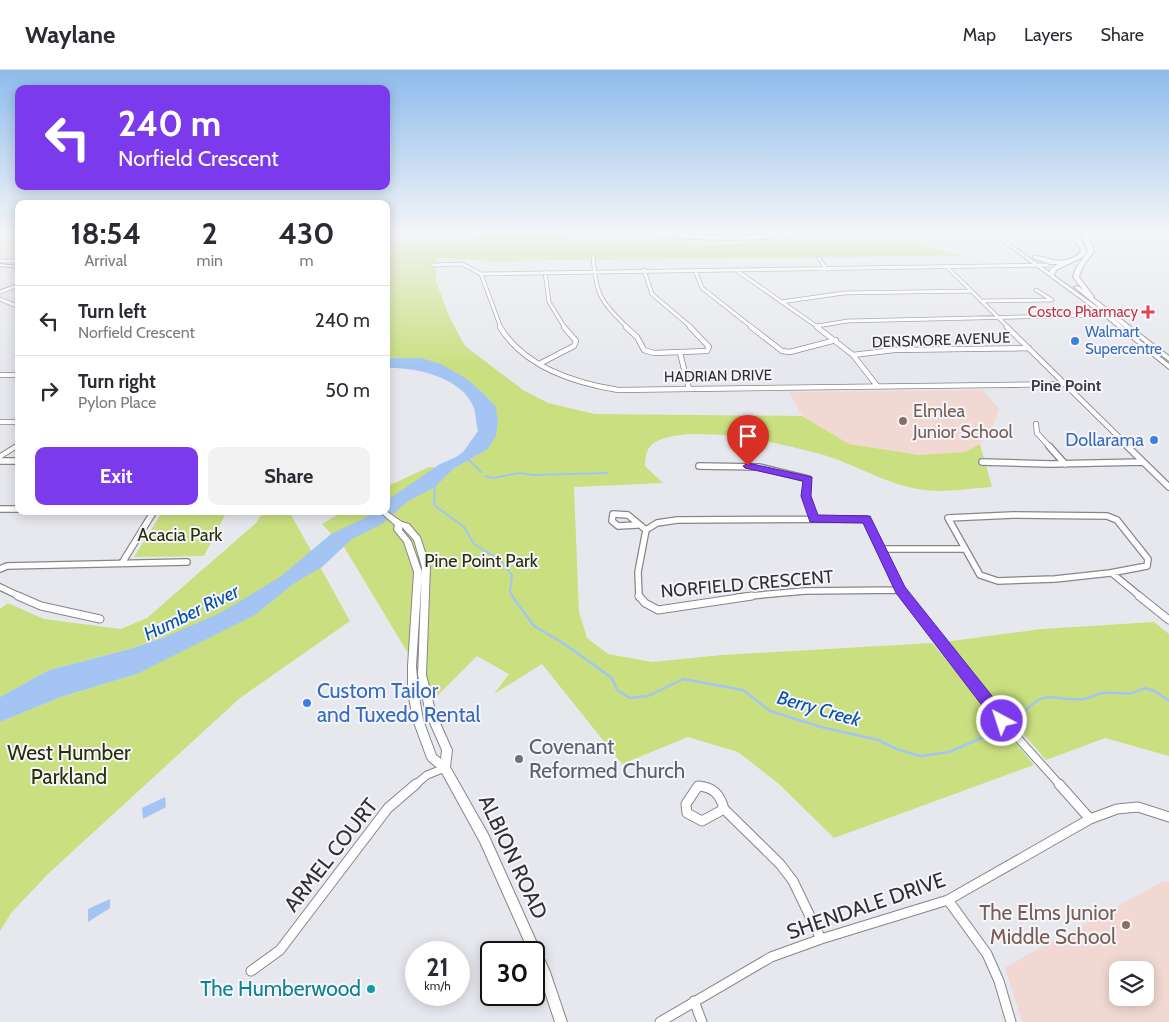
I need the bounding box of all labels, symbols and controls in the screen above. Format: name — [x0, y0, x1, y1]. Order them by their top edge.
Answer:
text: Waylane — [25, 20, 115, 49]
text: Map — [963, 24, 996, 46]
text: Layers — [1024, 24, 1073, 46]
text: Share — [1101, 24, 1144, 46]
text: 240 m — [118, 102, 221, 145]
icon: left — [35, 105, 100, 170]
text: Norfield Crescent — [118, 145, 279, 172]
text: 18:54 — [71, 215, 141, 252]
text: 2 — [202, 215, 218, 252]
text: 430 — [278, 215, 334, 252]
text: Arrival — [85, 251, 127, 270]
text: min — [197, 251, 223, 270]
text: m — [299, 251, 313, 270]
text: Turn left — [78, 300, 146, 323]
place label: Costco Pharmacy — [1028, 303, 1138, 321]
marker: Costco Pharmacy — [1142, 306, 1154, 318]
icon: left — [35, 307, 63, 335]
text: 240 m — [315, 309, 370, 332]
text: Norfield Crescent — [78, 323, 195, 342]
place label: Walmart Supercentre — [1085, 323, 1162, 358]
street label: DENSMORE AVENUE — [871, 329, 1011, 351]
marker: Walmart Supercentre — [1069, 335, 1081, 347]
street label: HADRIAN DRIVE — [664, 366, 772, 386]
text: Turn right — [78, 370, 156, 393]
district label: Pine Point — [1031, 376, 1102, 395]
icon: right — [35, 377, 63, 405]
text: 50 m — [326, 379, 370, 402]
text: Pylon Place — [78, 393, 156, 412]
place label: Elmlea Junior School — [912, 400, 1014, 443]
pin — [727, 415, 769, 466]
marker: Elmlea Junior School — [897, 415, 909, 427]
icon: arrive — [734, 422, 762, 450]
place label: Dollarama — [1065, 429, 1144, 451]
marker: Dollarama — [1148, 434, 1160, 446]
button: Exit — [35, 447, 198, 505]
button: Share — [208, 447, 370, 505]
park label: Acacia Park — [138, 524, 223, 546]
park label: Pine Point Park — [424, 550, 539, 572]
street label: NORFIELD CRESCENT — [660, 565, 835, 603]
water label: Humber River — [140, 579, 244, 645]
place label: Custom Tailor and Tuxedo Rental — [317, 678, 481, 727]
water label: Berry Creek — [775, 686, 864, 732]
position arrow — [975, 694, 1027, 746]
marker: Custom Tailor and Tuxedo Rental — [301, 697, 313, 709]
place label: Covenant Reformed Church — [529, 734, 685, 783]
park label: West Humber Parkland — [7, 740, 131, 789]
marker: Covenant Reformed Church — [513, 753, 525, 765]
street label: ALBION ROAD — [474, 791, 553, 923]
street label: ARMEL COURT — [279, 793, 383, 916]
street label: SHENDALE DRIVE — [783, 867, 948, 944]
place label: The Elms Junior Middle School — [979, 900, 1116, 949]
marker: The Elms Junior Middle School — [1120, 919, 1132, 931]
speed limit sign: 30 — [480, 941, 545, 1006]
text: 21 — [426, 952, 449, 982]
map controls — [1109, 961, 1154, 1006]
button: layers — [1109, 961, 1154, 1006]
place label: The Humberwood — [200, 976, 361, 1001]
text: km/h — [424, 978, 451, 993]
marker: The Humberwood — [365, 983, 377, 995]

